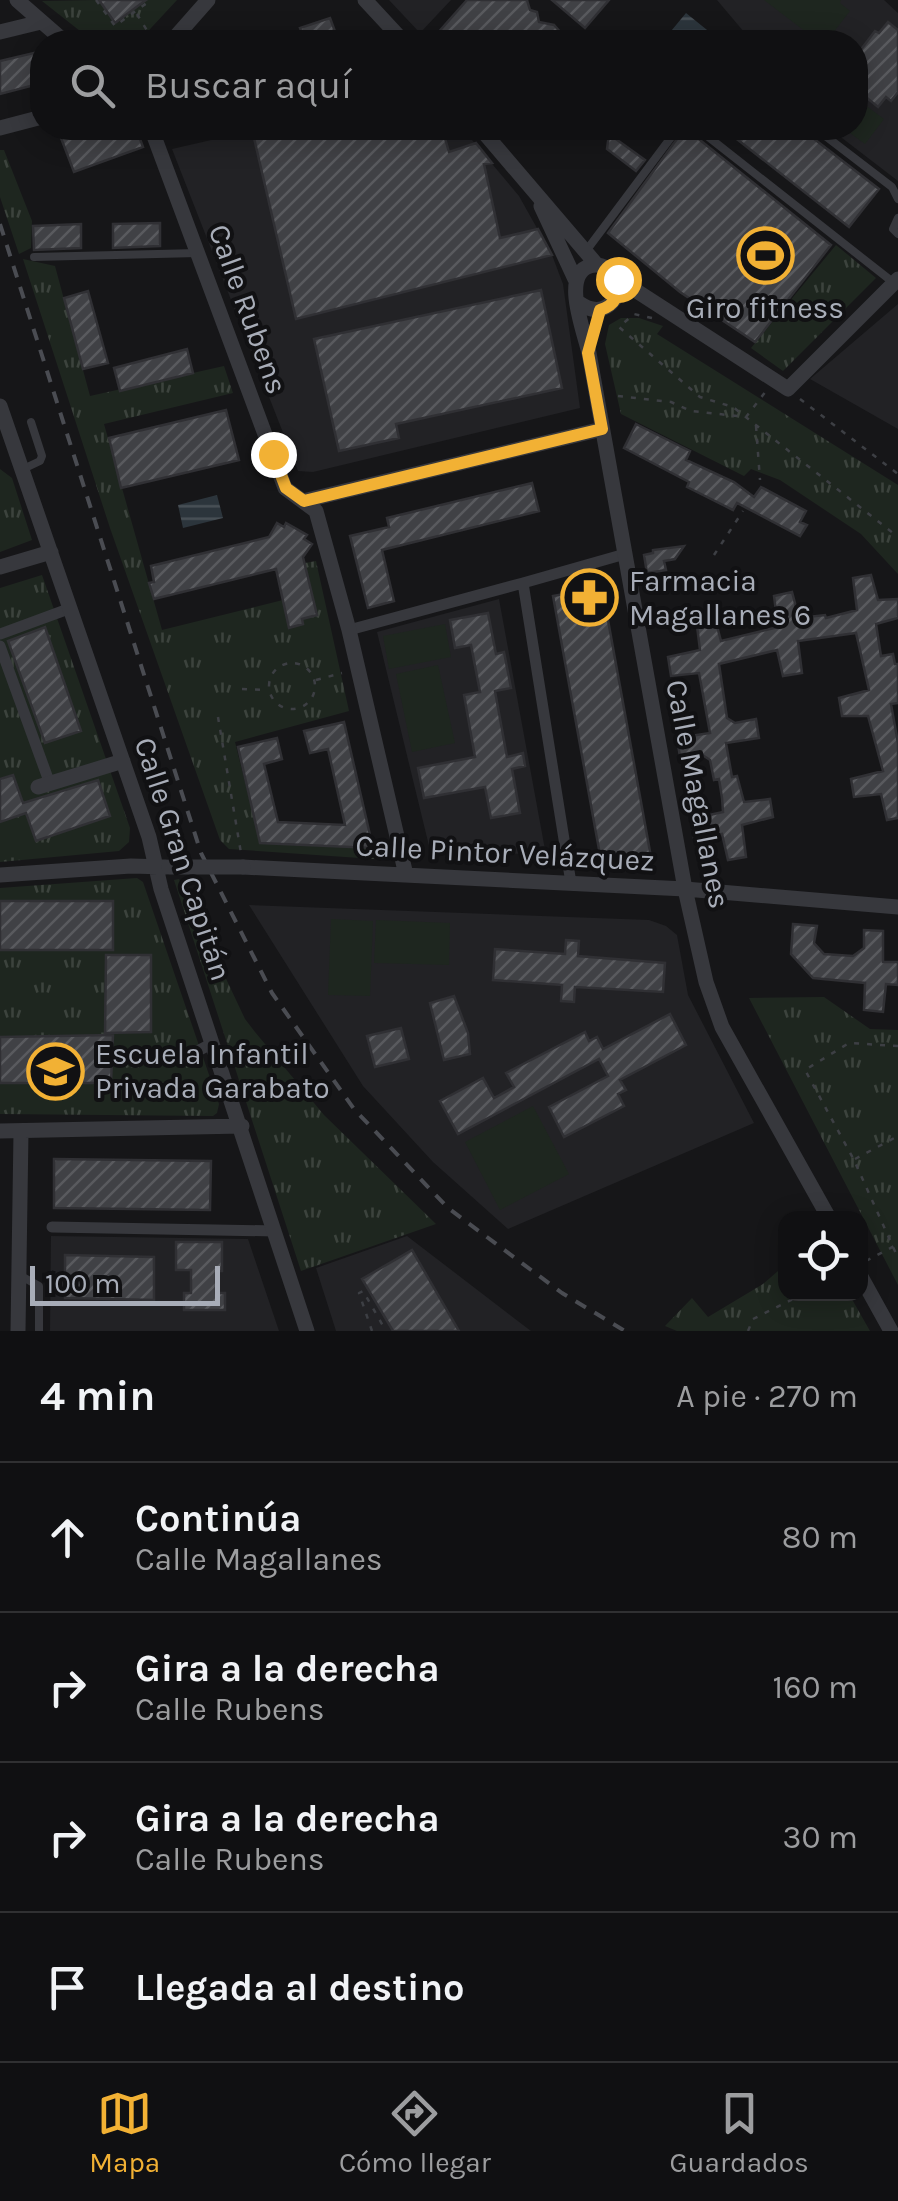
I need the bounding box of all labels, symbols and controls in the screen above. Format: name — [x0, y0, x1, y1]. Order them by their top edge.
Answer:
search box — [30, 30, 868, 140]
icon: search — [65, 58, 120, 113]
text: Buscar aquí — [145, 63, 352, 108]
street label: Calle Rubens — [201, 219, 295, 399]
sports icon: Giro fitness — [735, 226, 795, 286]
route start — [596, 257, 642, 303]
place label: Giro fitness — [686, 290, 844, 326]
route end — [251, 432, 297, 478]
place label: Farmacia Magallanes 6 — [629, 563, 811, 633]
pharmacy icon: Farmacia Magallanes 6 — [560, 568, 620, 628]
street label: Calle Magallanes — [658, 677, 738, 911]
street label: Calle Gran Capitán — [127, 733, 239, 985]
street label: Calle Pintor Velázquez — [355, 827, 655, 879]
place label: Escuela Infantil Privada Garabato — [95, 1036, 330, 1106]
school or university icon: Escuela Infantil Privada Garabato — [26, 1041, 86, 1101]
map controls — [778, 1211, 868, 1301]
button: locate — [778, 1211, 868, 1301]
scale bar — [30, 1261, 220, 1306]
text: 100 m — [45, 1267, 120, 1300]
text: 4 min — [40, 1371, 155, 1421]
text: A pie · 270 m — [676, 1378, 858, 1415]
text: Continúa — [135, 1496, 301, 1541]
icon: ahead — [40, 1510, 95, 1565]
text: 80 m — [782, 1519, 858, 1556]
text: Calle Magallanes — [135, 1541, 383, 1578]
text: Gira a la derecha — [135, 1646, 440, 1691]
icon: right — [40, 1660, 95, 1715]
text: 160 m — [773, 1669, 858, 1706]
text: Calle Rubens — [135, 1691, 325, 1728]
text: Gira a la derecha — [135, 1796, 440, 1841]
icon: right — [40, 1810, 95, 1865]
text: 30 m — [783, 1819, 858, 1856]
text: Calle Rubens — [135, 1841, 325, 1878]
icon: arrive — [40, 1960, 95, 2015]
text: Llegada al destino — [135, 1965, 465, 2010]
tab: Mapa — [89, 2086, 160, 2179]
tab: Cómo llegar — [339, 2086, 491, 2179]
tab: Guardados — [670, 2086, 809, 2179]

